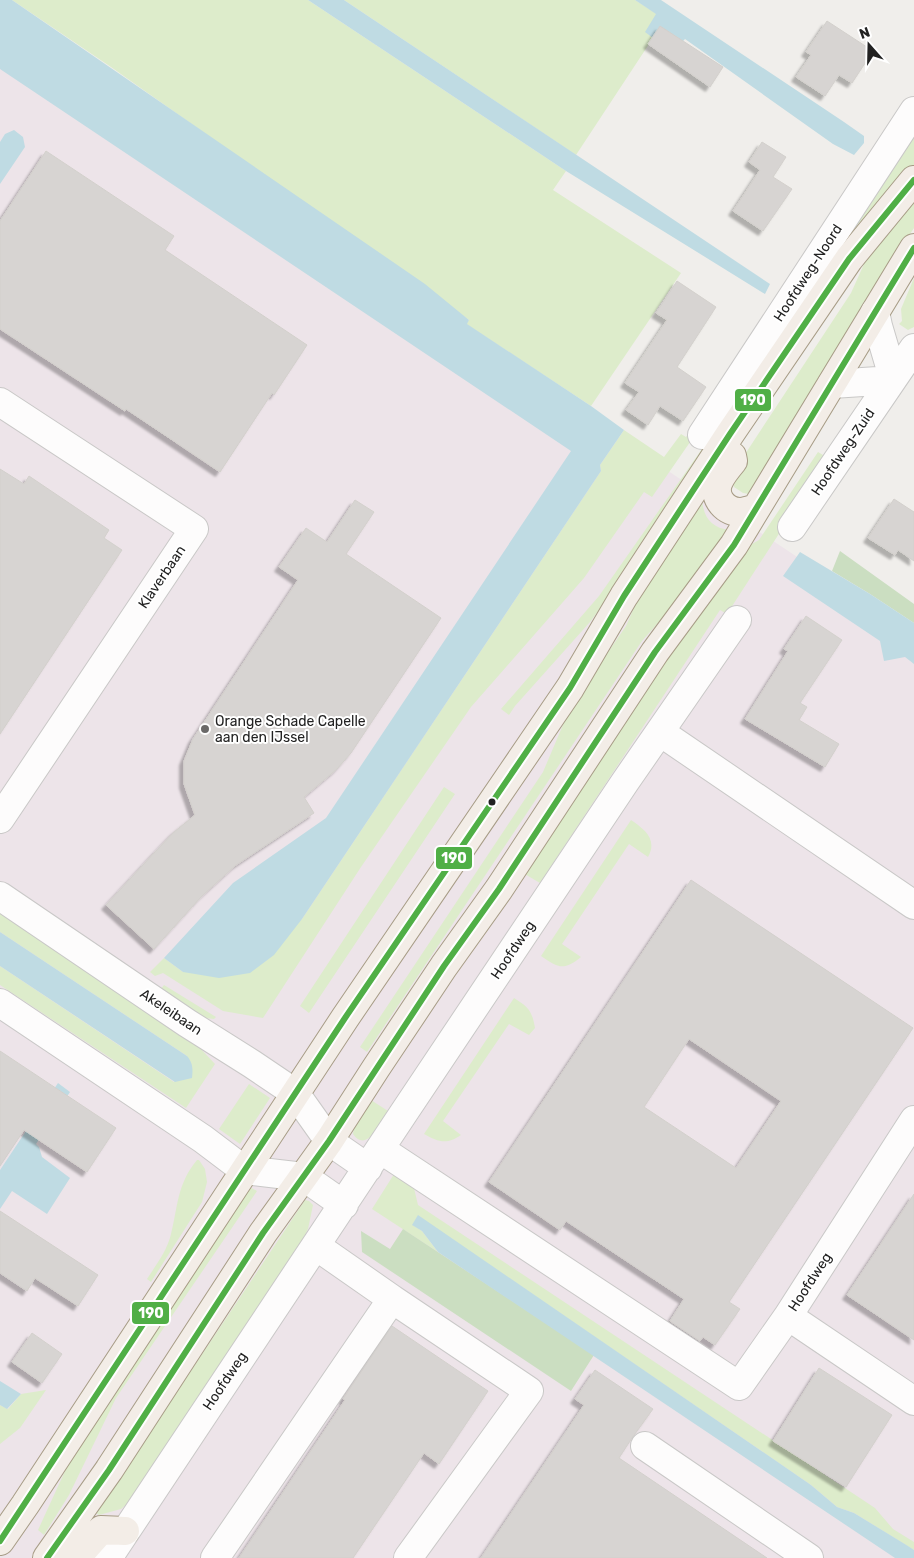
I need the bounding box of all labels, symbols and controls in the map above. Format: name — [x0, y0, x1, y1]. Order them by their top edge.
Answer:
north arrow — [844, 20, 894, 70]
text: N — [857, 24, 872, 43]
street label: Hoofdweg-Noord — [770, 221, 846, 325]
line badge: 190 — [734, 388, 772, 412]
text: 190 — [740, 392, 766, 409]
street label: Hoofdweg-Zuid — [808, 405, 878, 499]
street label: Klaverbaan — [135, 542, 189, 612]
place label: Orange Schade Capelle aan den IJssel — [215, 713, 366, 746]
marker: Orange Schade Capelle aan den IJssel — [199, 723, 211, 735]
unlabelled marker — [487, 797, 497, 807]
line badge: 190 — [435, 846, 473, 870]
text: 190 — [441, 850, 467, 867]
street label: Hoofdweg — [487, 918, 539, 982]
street label: Akeleibaan — [137, 985, 205, 1039]
street label: Hoofdweg — [785, 1249, 835, 1315]
line badge: 190 — [131, 1301, 170, 1325]
text: 190 — [138, 1305, 164, 1322]
street label: Hoofdweg — [199, 1349, 251, 1413]

